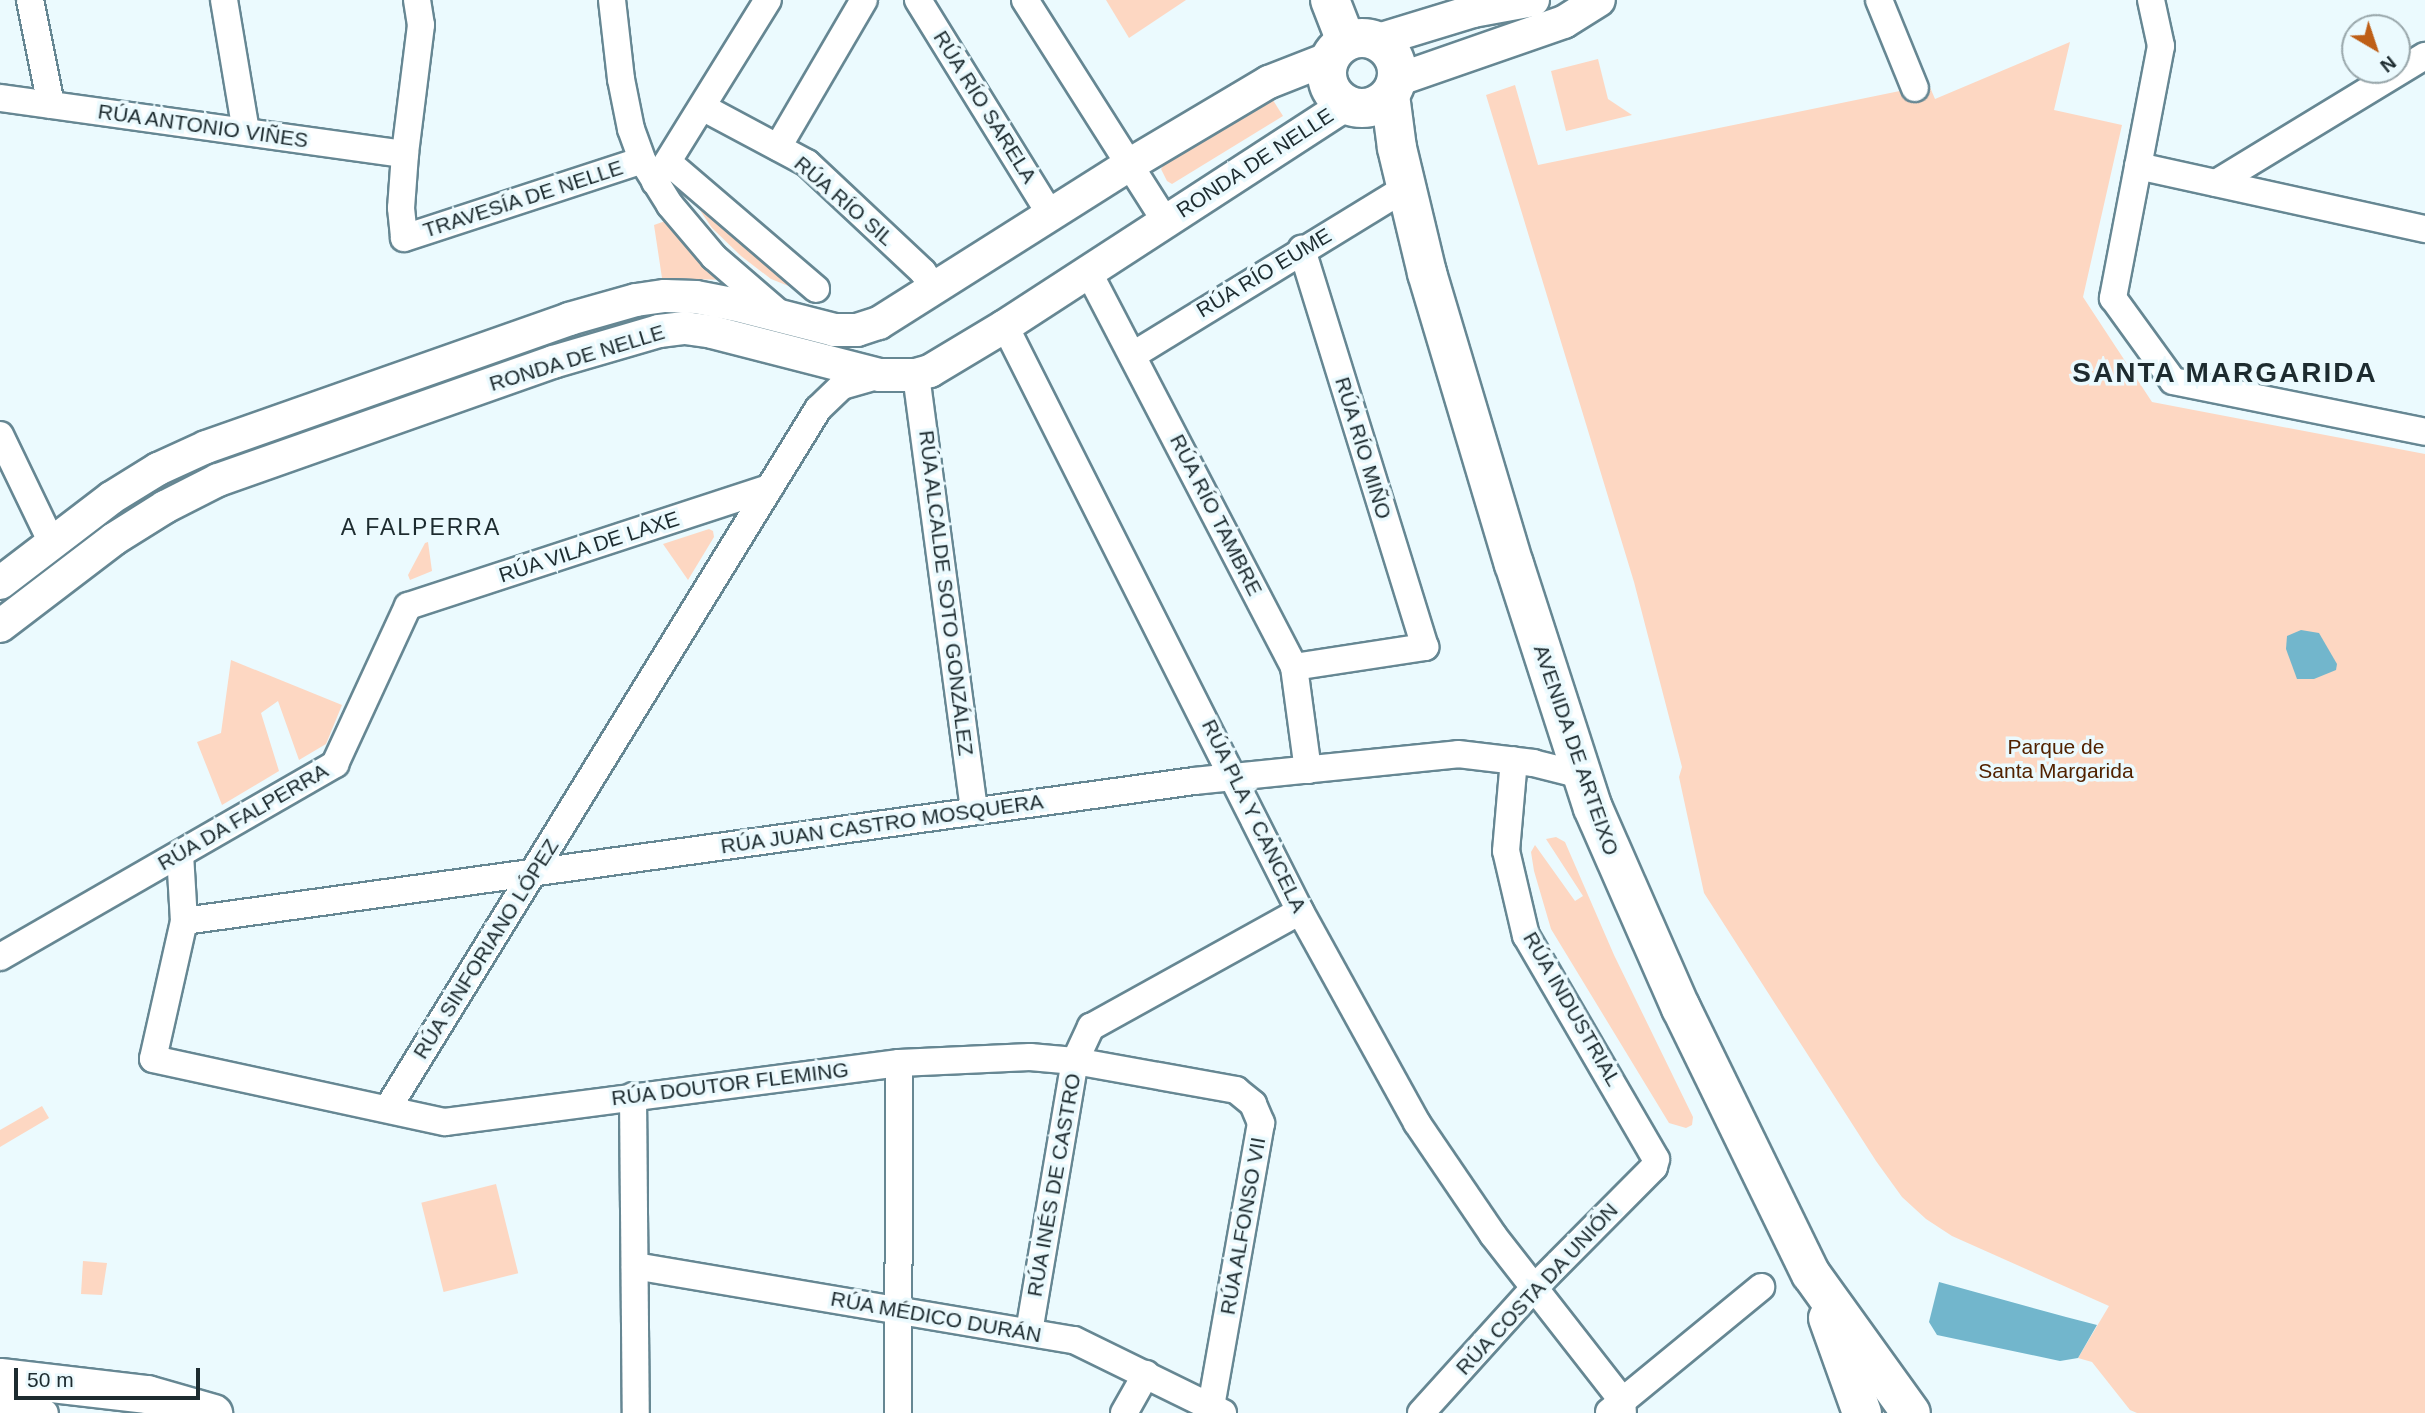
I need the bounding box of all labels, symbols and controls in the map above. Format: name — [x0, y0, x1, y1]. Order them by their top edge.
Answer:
north arrow — [2341, 14, 2411, 84]
street label: RÚA RÍO SARELA — [928, 26, 1042, 188]
text: N — [2376, 52, 2400, 77]
street label: RÚA ANTONIO VIÑES — [95, 99, 311, 153]
street label: RONDA DE NELLE — [1171, 103, 1339, 223]
street label: RÚA RÍO SIL — [789, 151, 899, 251]
street label: TRAVESÍA DE NELLE — [419, 155, 627, 243]
street label: RÚA RÍO EUME — [1192, 223, 1336, 323]
street label: RONDA DE NELLE — [486, 319, 668, 397]
district label: SANTA MARGARIDA — [2074, 356, 2376, 390]
street label: RÚA RÍO MIÑO — [1329, 373, 1397, 523]
street label: RÚA ALCALDE SOTO GONZÁLEZ — [913, 428, 979, 758]
street label: RÚA RÍO TAMBRE — [1164, 429, 1268, 601]
street label: RÚA VILA DE LAXE — [495, 506, 683, 588]
district label: A FALPERRA — [341, 513, 501, 541]
street label: AVENIDA DE ARTEIXO — [1528, 640, 1624, 860]
street label: RÚA PLA Y CANCELA — [1196, 714, 1312, 918]
park label: Parque de Santa Margarida — [1978, 734, 2134, 784]
street label: RÚA DA FALPERRA — [152, 757, 334, 877]
street label: RÚA JUAN CASTRO MOSQUERA — [718, 789, 1046, 859]
street label: RÚA SINFORIANO LÓPEZ — [408, 834, 564, 1064]
street label: RÚA INDUSTRIAL — [1517, 927, 1627, 1091]
street label: RÚA DOUTOR FLEMING — [609, 1057, 851, 1111]
street label: RÚA INÉS DE CASTRO — [1022, 1071, 1086, 1299]
street label: RÚA ALFONSO VII — [1215, 1134, 1271, 1318]
street label: RÚA COSTA DA UNIÓN — [1450, 1196, 1624, 1382]
street label: RÚA MÉDICO DURÁN — [828, 1286, 1044, 1348]
scale bar — [18, 1354, 203, 1398]
text: 50 m — [27, 1368, 74, 1391]

